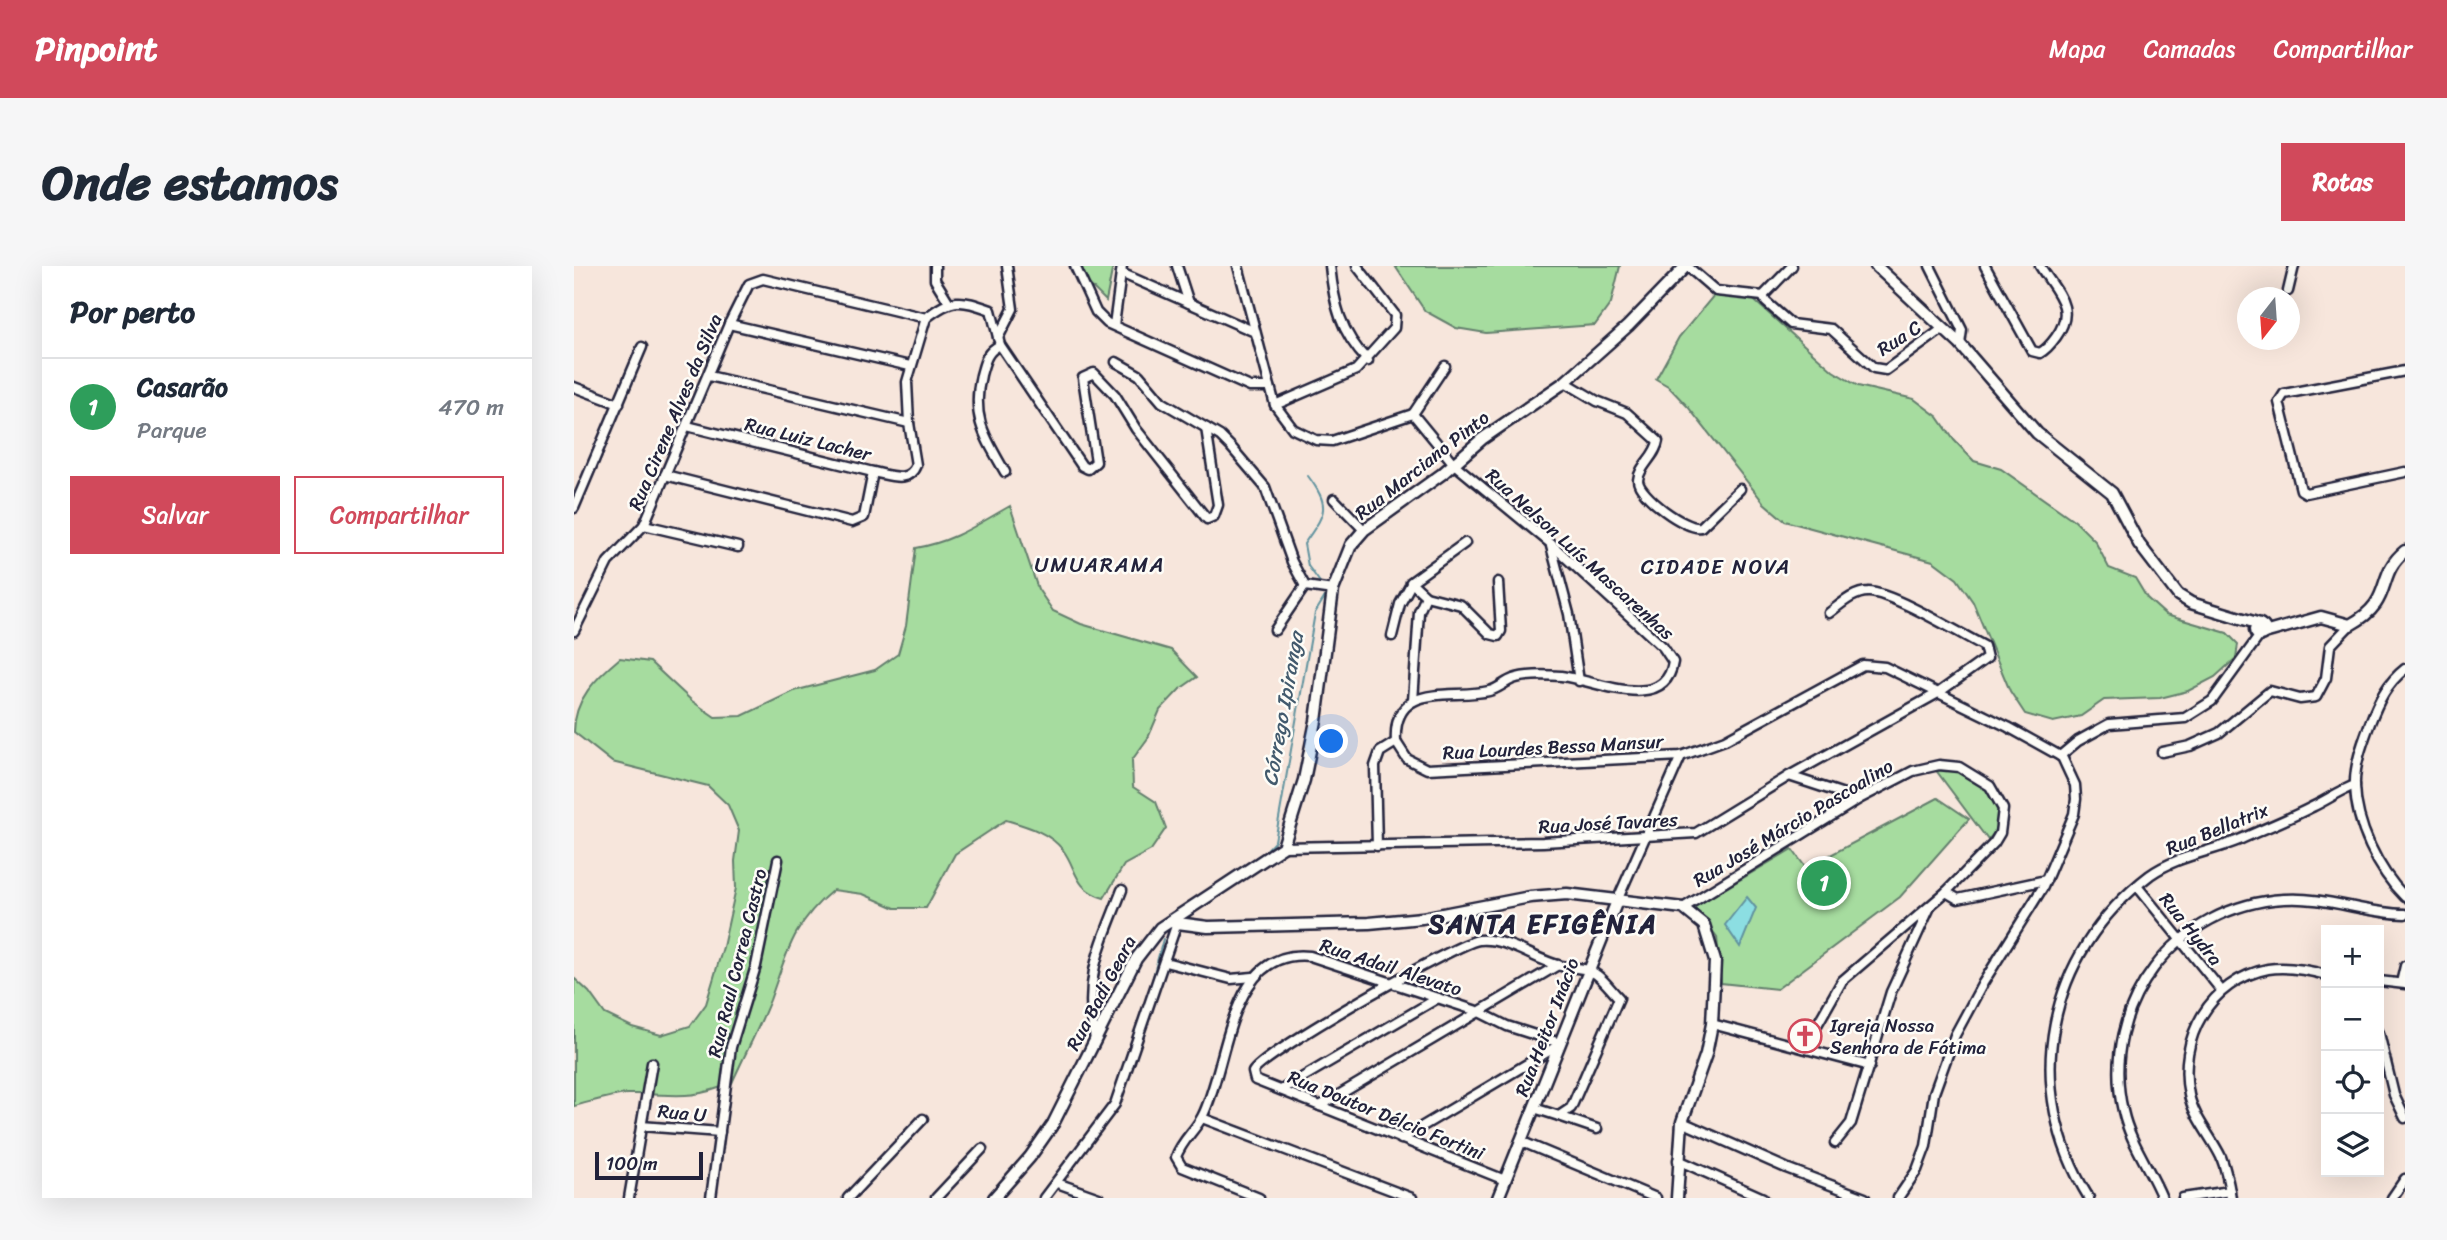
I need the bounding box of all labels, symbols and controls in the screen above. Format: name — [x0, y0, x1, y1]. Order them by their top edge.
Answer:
text: Pinpoint — [35, 20, 158, 78]
text: Mapa — [2049, 28, 2105, 70]
text: Camadas — [2143, 28, 2235, 70]
text: Compartilhar — [2273, 28, 2412, 70]
text: Onde estamos — [42, 139, 338, 226]
button: Rotas — [2281, 143, 2405, 221]
text: Por perto — [70, 285, 195, 339]
north arrow — [2237, 287, 2300, 350]
street label: Rua Cirene Alves da Silva — [619, 308, 732, 515]
street label: Rua C — [1870, 311, 1928, 365]
text: Casarão — [137, 364, 228, 410]
text: 1 — [88, 387, 98, 428]
text: 470 m — [438, 387, 504, 428]
street label: Rua Marciano Pinto — [1347, 401, 1497, 528]
street label: Rua Luiz Lacher — [741, 407, 876, 471]
text: Parque — [137, 410, 207, 451]
street label: Rua Nelson Luís Mascarenhas — [1478, 460, 1682, 648]
button: Salvar — [70, 476, 280, 554]
button: Compartilhar — [294, 476, 504, 554]
district label: UMUARAMA — [1034, 546, 1166, 584]
district label: CIDADE NOVA — [1641, 548, 1791, 586]
water label: Córrego Ipiranga — [1251, 627, 1316, 789]
your location — [1314, 724, 1348, 758]
street label: Rua Lourdes Bessa Mansur — [1442, 725, 1665, 769]
street label: Rua José Márcio Pascoalino — [1686, 750, 1900, 896]
street label: Rua Bellatrix — [2161, 793, 2274, 865]
street label: Rua José Tavares — [1538, 803, 1679, 843]
pin: 1 — [1801, 857, 1847, 909]
street label: Rua Raul Correa Castro — [698, 865, 776, 1061]
street label: Rua Hydra — [2151, 885, 2231, 973]
district label: SANTA EFIGÊNIA — [1427, 901, 1658, 947]
map controls — [2321, 925, 2384, 1177]
button: + — [2321, 925, 2384, 988]
street label: Rua Adail Alevato — [1316, 928, 1467, 1006]
street label: Rua Badi Geara — [1057, 929, 1145, 1057]
street label: Rua Heitor Inácio — [1505, 952, 1589, 1101]
button: − — [2321, 988, 2384, 1051]
place label: Igreja Nossa Senhora de Fátima — [1829, 1009, 1987, 1064]
church icon: Igreja Nossa Senhora de Fátima — [1786, 1017, 1824, 1055]
button: locate — [2321, 1051, 2384, 1114]
street label: Rua Doutor Délcio Fortini — [1283, 1060, 1490, 1170]
street label: Rua U — [656, 1094, 708, 1132]
button: layers — [2321, 1114, 2384, 1177]
text: 100 m — [606, 1147, 658, 1180]
scale bar — [595, 1149, 704, 1181]

